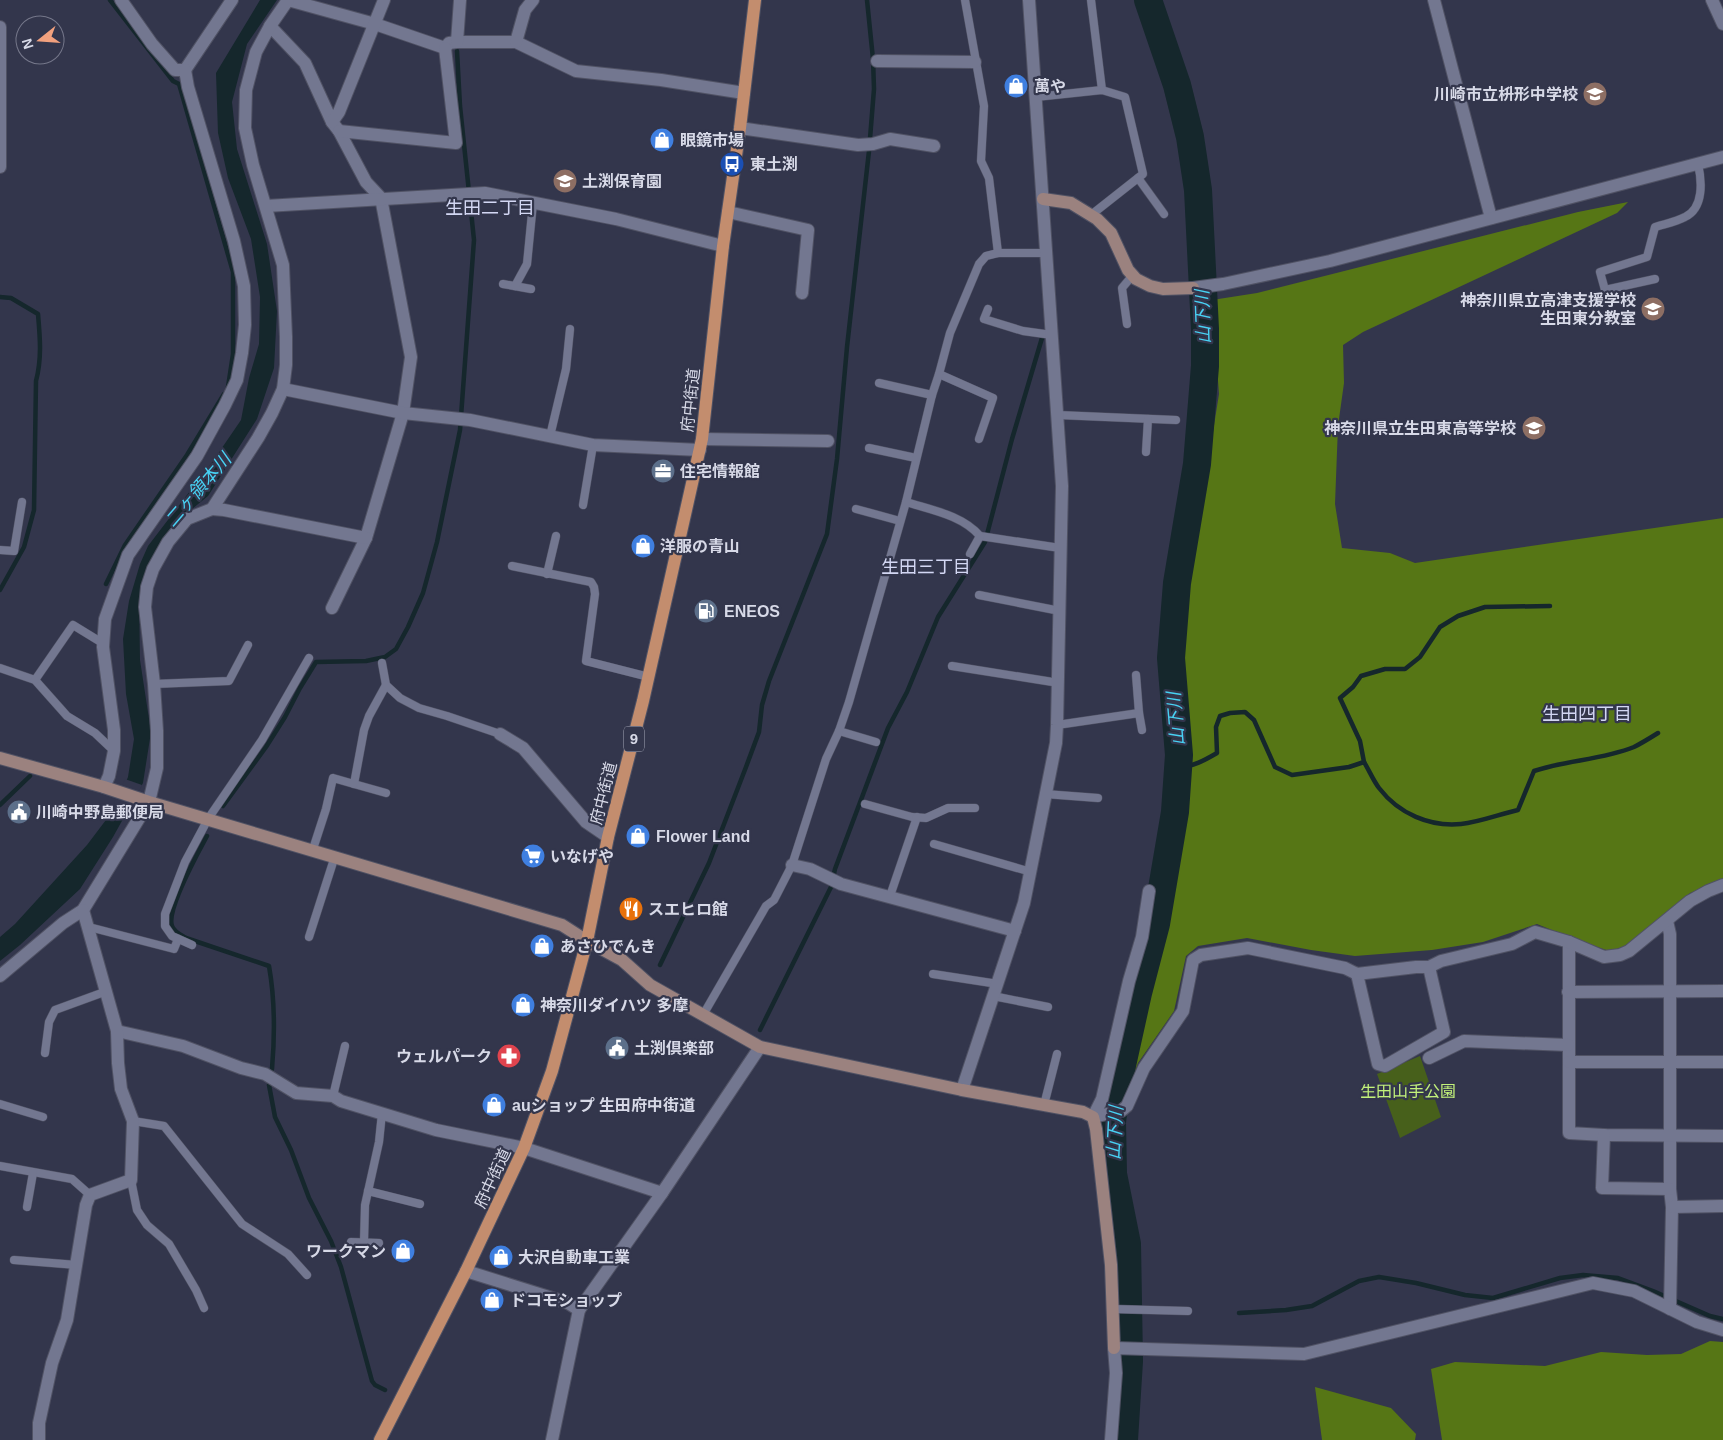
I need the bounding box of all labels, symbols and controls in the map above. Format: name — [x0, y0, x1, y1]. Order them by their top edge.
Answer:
north arrow — [15, 15, 65, 65]
text: N — [18, 37, 37, 51]
shop icon: 萬や — [1003, 73, 1029, 99]
place label: 萬や — [1034, 78, 1066, 95]
school or university icon: 川崎市立枡形中学校 — [1582, 81, 1608, 107]
place label: 川崎市立枡形中学校 — [1434, 86, 1578, 103]
shop icon: 眼鏡市場 — [649, 127, 675, 153]
place label: 眼鏡市場 — [680, 132, 744, 149]
bus stop icon: 東土渕 — [719, 151, 745, 177]
place label: 東土渕 — [750, 155, 798, 173]
school or university icon: 土渕保育園 — [552, 168, 578, 194]
place label: 土渕保育園 — [582, 172, 662, 190]
district label: 生田二丁目 — [445, 198, 535, 218]
water label: 山下川 — [1192, 288, 1214, 344]
place label: 神奈川県立高津支援学校 生田東分教室 — [1460, 291, 1636, 327]
school or university icon: 神奈川県立高津支援学校 生田東分教室 — [1640, 296, 1666, 322]
street label: 府中街道 — [679, 367, 702, 433]
school or university icon: 神奈川県立生田東高等学校 — [1521, 415, 1547, 441]
place label: 神奈川県立生田東高等学校 — [1324, 419, 1516, 437]
water label: 二ヶ領本川 — [161, 448, 236, 531]
office icon: 住宅情報館 — [650, 458, 676, 484]
place label: 住宅情報館 — [679, 463, 760, 480]
shop icon: 洋服の青山 — [630, 533, 656, 559]
place label: 洋服の青山 — [660, 538, 740, 555]
district label: 生田三丁目 — [881, 557, 971, 577]
fuel station icon: ENEOS — [693, 598, 719, 624]
place label: ENEOS — [724, 603, 780, 620]
water label: 山下川 — [1164, 689, 1188, 747]
district label: 生田四丁目 — [1542, 704, 1632, 724]
road number: 9 — [624, 726, 644, 752]
street label: 府中街道 — [587, 760, 619, 826]
public building icon: 川崎中野島郵便局 — [6, 799, 32, 825]
place label: 川崎中野島郵便局 — [36, 804, 164, 821]
shop icon: Flower Land — [625, 823, 651, 849]
place label: Flower Land — [656, 828, 750, 845]
supermarket icon: いなげや — [520, 843, 546, 869]
place label: いなげや — [550, 848, 614, 865]
restaurant icon: スエヒロ館 — [618, 896, 644, 922]
place label: スエヒロ館 — [648, 901, 728, 918]
shop icon: あさひでんき — [529, 933, 555, 959]
place label: あさひでんき — [560, 938, 656, 955]
shop icon: 神奈川ダイハツ 多摩 — [510, 992, 536, 1018]
place label: 神奈川ダイハツ 多摩 — [540, 996, 688, 1014]
public building icon: 土渕倶楽部 — [604, 1035, 630, 1061]
place label: 土渕倶楽部 — [634, 1039, 714, 1057]
pharmacy icon: ウェルパーク — [496, 1043, 522, 1069]
place label: ウェルパーク — [396, 1048, 492, 1065]
park label: 生田山手公園 — [1360, 1083, 1456, 1100]
shop icon: auショップ 生田府中街道 — [481, 1092, 507, 1118]
place label: auショップ 生田府中街道 — [512, 1097, 695, 1114]
water label: 山下川 — [1104, 1104, 1127, 1160]
street label: 府中街道 — [471, 1146, 514, 1211]
shop icon: ワークマン — [390, 1238, 416, 1264]
place label: ワークマン — [306, 1243, 386, 1260]
shop icon: 大沢自動車工業 — [488, 1244, 514, 1270]
place label: 大沢自動車工業 — [518, 1249, 630, 1266]
shop icon: ドコモショップ — [479, 1287, 505, 1313]
place label: ドコモショップ — [510, 1292, 622, 1309]

